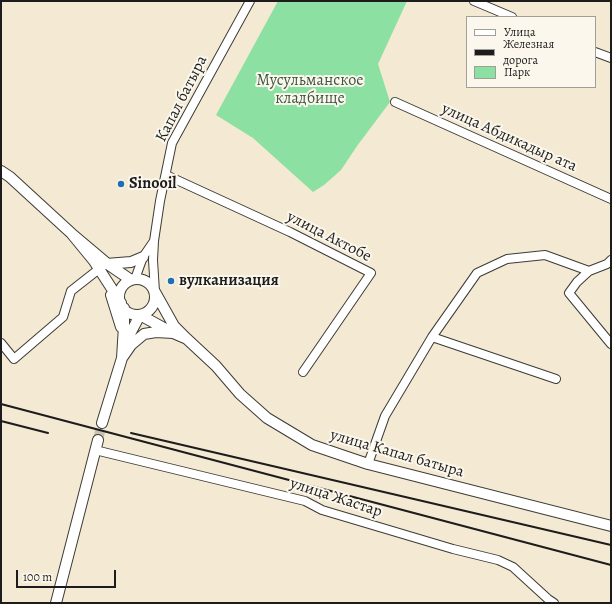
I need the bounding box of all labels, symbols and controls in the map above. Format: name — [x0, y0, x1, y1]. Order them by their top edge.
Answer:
legend — [466, 16, 596, 88]
text: Улица — [504, 24, 535, 40]
text: Железная дорога — [503, 36, 554, 68]
street label: Капал батыра — [152, 53, 212, 145]
text: Парк — [504, 64, 530, 80]
park label: Мусульманское кладбище — [256, 71, 364, 109]
street label: улица Абдикадыр ата — [438, 100, 580, 176]
place label: Sinooil — [129, 174, 177, 194]
marker: Sinooil — [116, 179, 126, 189]
street label: улица Актобе — [284, 208, 374, 266]
place label: вулканизация — [179, 271, 279, 291]
marker: вулканизация — [166, 276, 176, 286]
street label: улица Капал батыра — [328, 426, 466, 482]
street label: улица Жастар — [288, 474, 384, 522]
scale bar — [18, 562, 118, 588]
text: 100 m — [23, 569, 52, 585]

